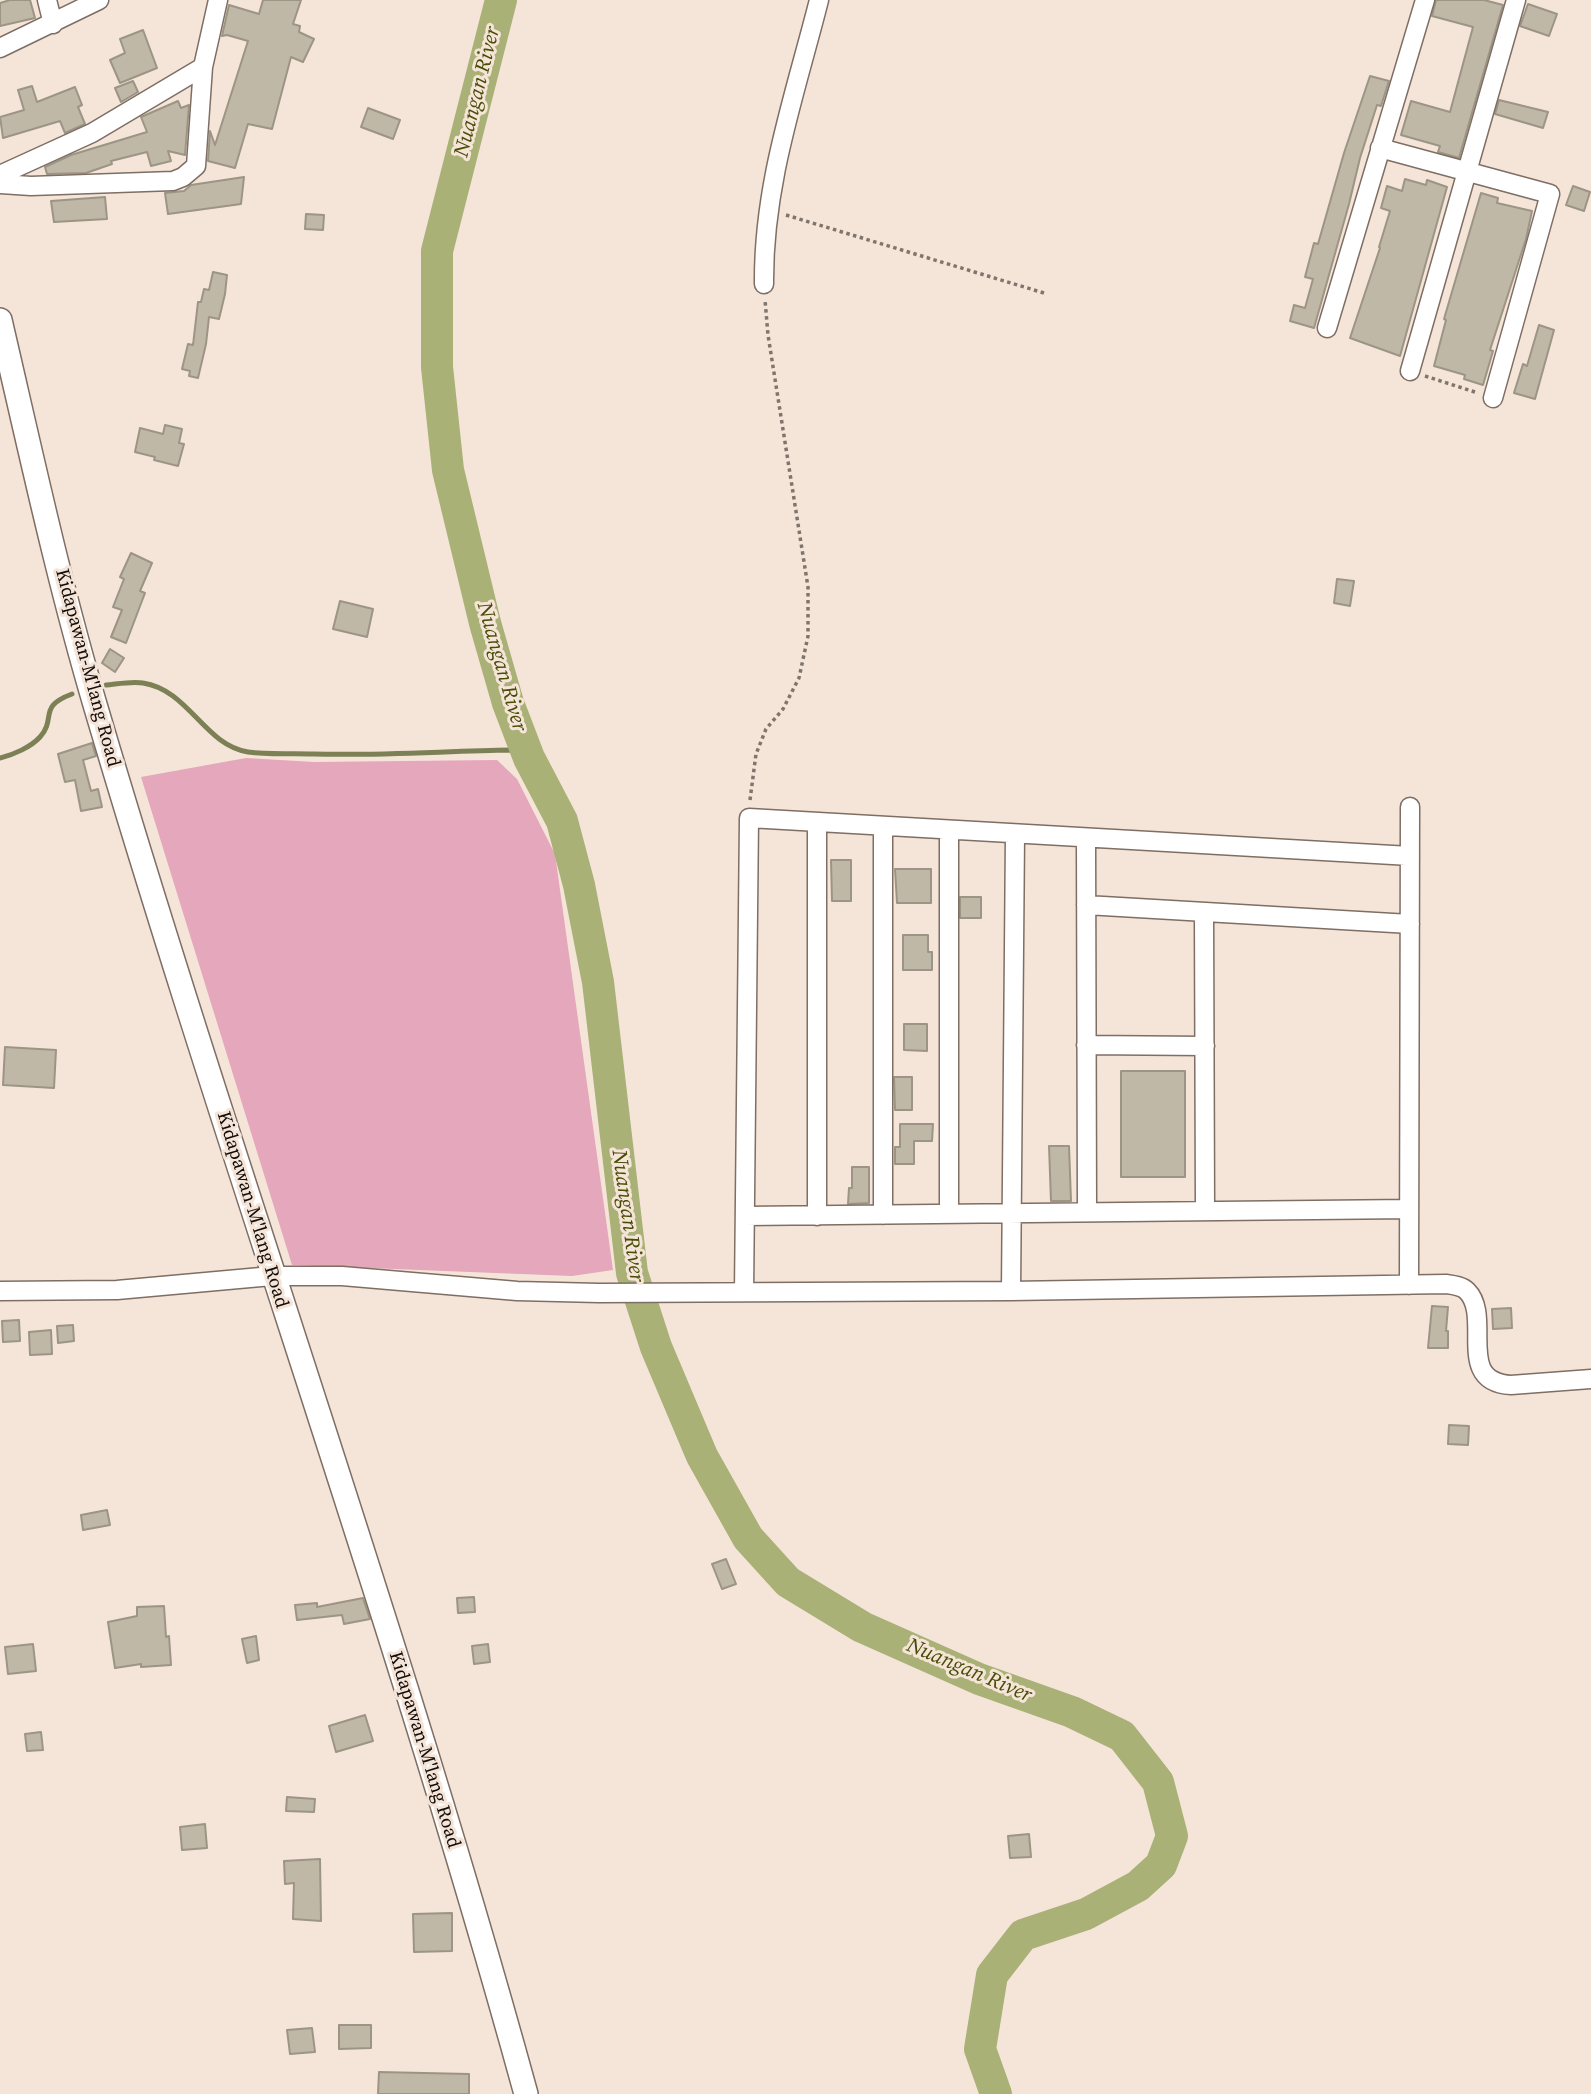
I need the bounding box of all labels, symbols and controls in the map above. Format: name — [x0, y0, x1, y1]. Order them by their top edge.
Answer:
water label: Nuangan River — [450, 24, 506, 160]
street label: Kidapawan-M'lang Road — [50, 566, 124, 770]
water label: Nuangan River — [470, 599, 532, 735]
street label: Kidapawan-M'lang Road — [211, 1109, 293, 1311]
water label: Nuangan River — [605, 1148, 649, 1284]
water label: Nuangan River — [903, 1633, 1035, 1709]
street label: Kidapawan-M'lang Road — [383, 1649, 465, 1851]

